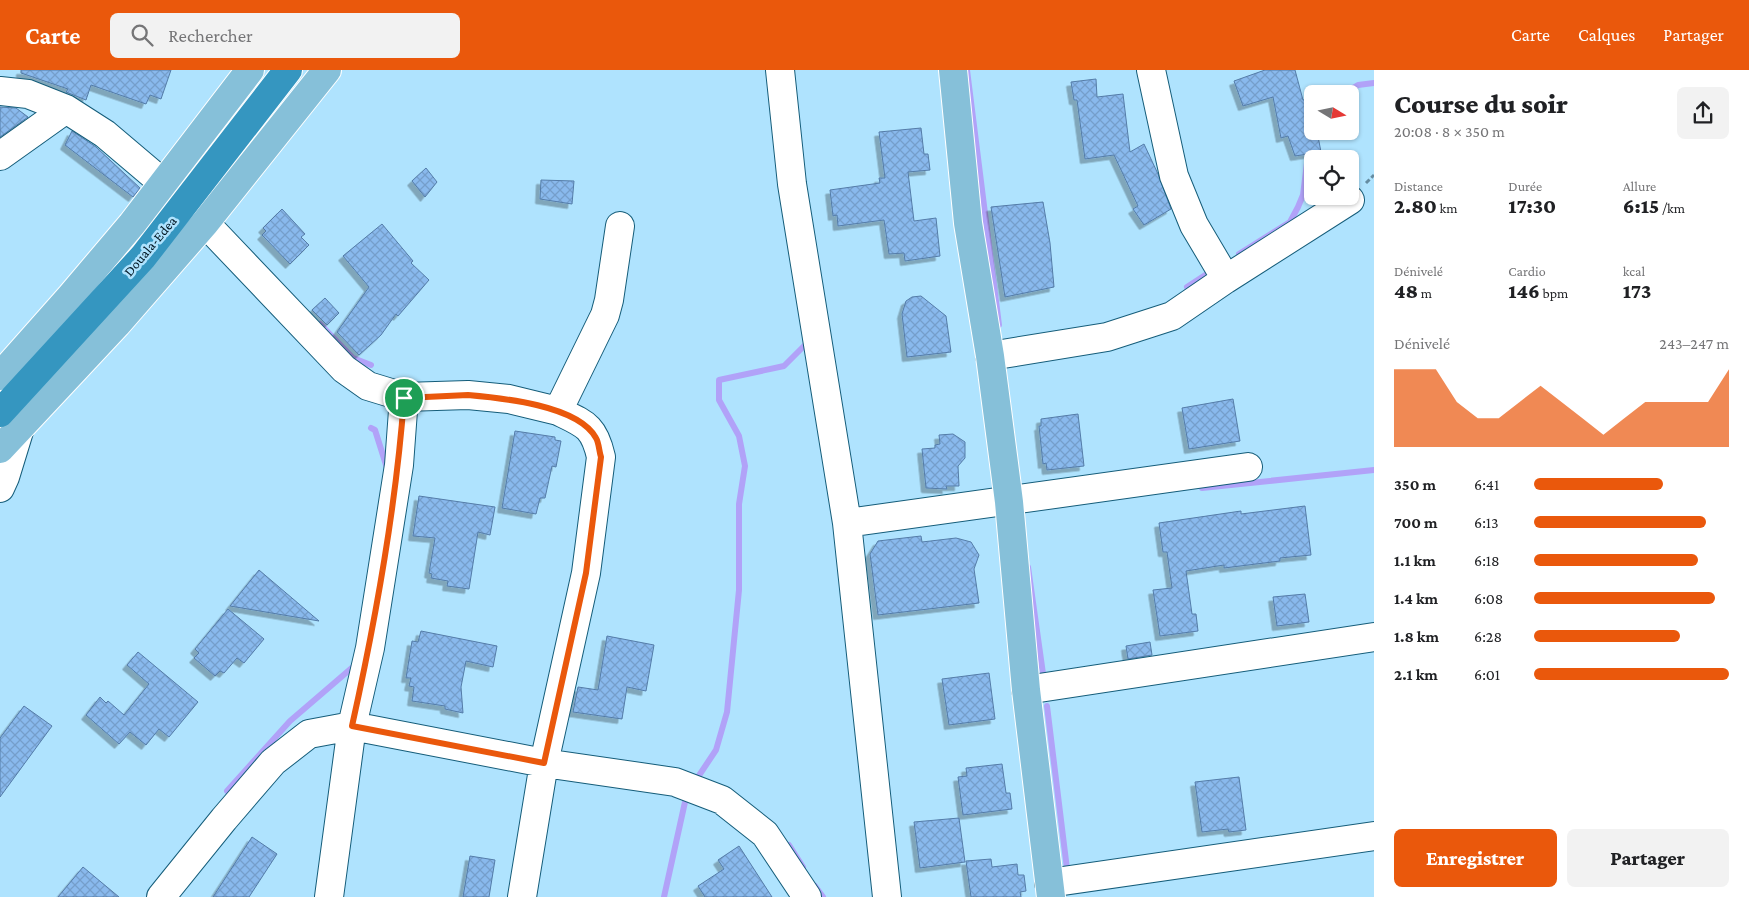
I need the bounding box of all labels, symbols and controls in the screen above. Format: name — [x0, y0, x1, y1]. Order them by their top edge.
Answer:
search box — [110, 13, 460, 58]
icon: search — [128, 21, 156, 49]
text: Carte — [25, 22, 80, 49]
text: Rechercher — [168, 25, 253, 46]
text: Carte — [1511, 25, 1550, 45]
text: Calques — [1578, 25, 1635, 45]
text: Partager — [1663, 25, 1724, 45]
north arrow — [1304, 85, 1359, 140]
map controls — [1304, 85, 1359, 205]
button: share — [1677, 87, 1729, 139]
text: Course du soir — [1394, 88, 1568, 119]
text: 20:08 · 8 × 350 m — [1394, 123, 1505, 140]
button: locate — [1304, 150, 1359, 205]
text: Distance — [1394, 178, 1443, 194]
text: Durée — [1508, 178, 1542, 194]
text: Allure — [1623, 178, 1656, 194]
text: 2.80 — [1394, 194, 1437, 218]
text: 17:30 — [1508, 194, 1556, 218]
text: 6:15 — [1623, 194, 1659, 218]
text: km — [1437, 200, 1458, 216]
text: /km — [1659, 200, 1685, 216]
street label: Douala-Edea — [120, 212, 180, 279]
text: Dénivelé — [1394, 263, 1443, 279]
text: Cardio — [1508, 263, 1546, 279]
text: kcal — [1623, 263, 1645, 279]
text: 48 — [1394, 279, 1418, 303]
text: 146 — [1508, 279, 1540, 303]
text: 173 — [1623, 279, 1651, 303]
text: m — [1418, 285, 1432, 301]
text: bpm — [1540, 285, 1568, 301]
text: Dénivelé — [1394, 335, 1450, 352]
text: 243–247 m — [1659, 335, 1729, 352]
pin — [383, 377, 425, 419]
icon: arrive — [390, 384, 418, 412]
text: 350 m — [1394, 476, 1436, 493]
text: 6:41 — [1474, 476, 1499, 493]
text: 700 m — [1394, 514, 1438, 531]
text: 6:13 — [1474, 514, 1499, 531]
text: 1.1 km — [1394, 552, 1436, 569]
text: 6:18 — [1474, 552, 1500, 569]
text: 1.4 km — [1394, 590, 1438, 607]
text: 6:08 — [1474, 590, 1503, 607]
text: 1.8 km — [1394, 628, 1439, 645]
text: 6:28 — [1474, 628, 1502, 645]
text: 2.1 km — [1394, 666, 1438, 683]
text: 6:01 — [1474, 666, 1500, 683]
button: Enregistrer — [1394, 829, 1557, 887]
button: Partager — [1567, 829, 1729, 887]

